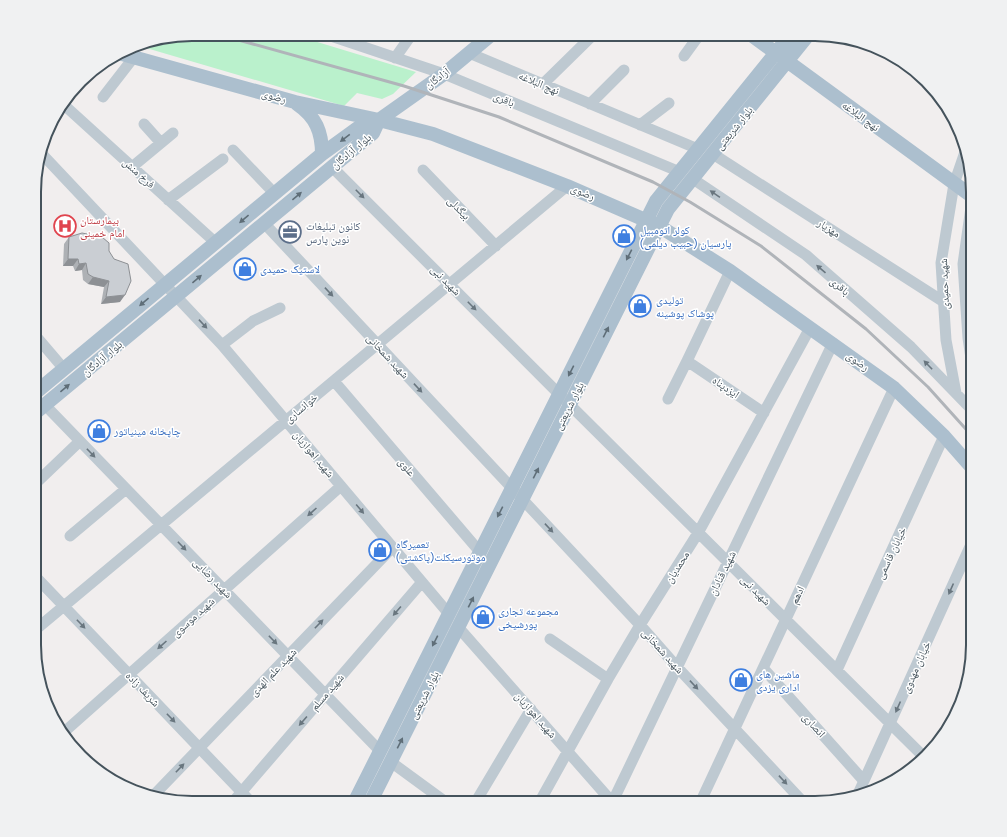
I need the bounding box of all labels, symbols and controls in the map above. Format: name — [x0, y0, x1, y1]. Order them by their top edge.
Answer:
street label: آزادگان — [422, 64, 452, 92]
street label: نهج البلاغه — [517, 68, 561, 98]
street label: رضوی — [260, 86, 288, 106]
street label: باقری — [491, 88, 517, 110]
street label: نهج البلاغه — [840, 98, 882, 134]
street label: بلوار شریعتی — [712, 103, 756, 153]
street label: بلوار آزادگان — [328, 130, 374, 172]
one-way arrow — [339, 133, 350, 142]
street label: فرخ منش — [120, 155, 158, 191]
street label: رضوی — [569, 181, 597, 203]
one-way arrow — [355, 189, 365, 199]
one-way arrow — [710, 190, 720, 198]
one-way arrow — [292, 191, 303, 200]
street label: بیگدلی — [445, 193, 473, 223]
hospital icon: بیمارستان امام خمینی — [52, 213, 78, 239]
place label: بیمارستان امام خمینی — [80, 213, 125, 240]
one-way arrow — [238, 215, 249, 224]
street label: مهزیار — [814, 215, 843, 241]
office icon: کانون تبلیغات نوین پارس — [277, 219, 303, 245]
place label: کانون تبلیغات نوین پارس — [306, 219, 361, 246]
shop icon: کولر اتومبیل پارسیان (حبیب دیلمی) — [611, 223, 637, 249]
place label: کولر اتومبیل پارسیان (حبیب دیلمی) — [640, 223, 732, 250]
one-way arrow — [626, 249, 632, 261]
shop icon: لاستیک حمیدی — [232, 256, 258, 282]
street label: شهید حمیدی — [936, 258, 952, 310]
place label: لاستیک حمیدی — [260, 262, 320, 276]
street label: شهید نبی — [428, 262, 464, 298]
one-way arrow — [817, 265, 826, 274]
one-way arrow — [192, 274, 203, 283]
street label: باقری — [827, 274, 853, 298]
one-way arrow — [324, 288, 333, 297]
shop icon: تولیدی پوشاک پوشینه — [627, 293, 653, 319]
place label: تولیدی پوشاک پوشینه — [656, 293, 714, 320]
one-way arrow — [138, 298, 149, 307]
one-way arrow — [467, 301, 477, 311]
one-way arrow — [198, 320, 207, 329]
one-way arrow — [603, 326, 610, 337]
street label: شهید شمخانی — [364, 331, 412, 381]
street label: بلوار آزادگان — [79, 337, 125, 379]
street label: رضوی — [844, 348, 872, 374]
one-way arrow — [923, 360, 933, 370]
one-way arrow — [568, 365, 574, 377]
street label: ایزدپناه — [710, 373, 742, 401]
street label: بلوار شریعتی — [551, 380, 587, 432]
one-way arrow — [413, 383, 422, 392]
one-way arrow — [60, 384, 70, 393]
street label: خوانساری — [282, 390, 320, 426]
shop icon: چاپخانه مینیاتور — [86, 418, 112, 444]
place label: چاپخانه مینیاتور — [113, 424, 181, 438]
street label: شهید اهوازیان — [290, 428, 338, 480]
one-way arrow — [87, 448, 96, 458]
street label: علوی — [395, 455, 419, 480]
one-way arrow — [532, 467, 539, 479]
one-way arrow — [356, 503, 365, 514]
one-way arrow — [497, 506, 503, 518]
one-way arrow — [307, 507, 317, 517]
one-way arrow — [544, 523, 554, 533]
street label: خیابان قاسمی — [873, 525, 909, 581]
shop icon: تعمیرگاه موتورسیکلت(پاکشتی) — [367, 537, 393, 563]
place label: تعمیرگاه موتورسیکلت(پاکشتی) — [396, 537, 485, 564]
one-way arrow — [177, 541, 187, 551]
street label: محمدیان — [662, 548, 692, 586]
street label: شهید قنادان — [705, 548, 739, 598]
street label: شهید رضایی — [190, 555, 236, 601]
street label: شهید نبی — [738, 572, 774, 608]
one-way arrow — [948, 583, 954, 594]
street label: ادهم — [787, 584, 808, 607]
street label: شهید موسوی — [169, 594, 217, 640]
one-way arrow — [468, 596, 474, 607]
shop icon: مجموعه تجاری پورشیخی — [470, 604, 496, 630]
place label: مجموعه تجاری پورشیخی — [498, 604, 558, 631]
one-way arrow — [392, 606, 401, 617]
one-way arrow — [76, 619, 86, 629]
one-way arrow — [314, 619, 324, 629]
street label: شهید شمخانی — [639, 626, 687, 676]
one-way arrow — [268, 635, 277, 645]
one-way arrow — [432, 635, 438, 647]
street label: خیابان مهدوی — [898, 639, 934, 695]
one-way arrow — [157, 640, 168, 649]
street label: شهید علم الهدی — [247, 645, 300, 700]
shop icon: ماشین های اداری یزدی — [728, 667, 754, 693]
place label: ماشین های اداری یزدی — [756, 667, 800, 694]
street label: شریف زاده — [123, 669, 163, 709]
street label: بلوار شریعتی — [406, 669, 442, 721]
street label: شهید مسلم — [307, 671, 348, 714]
one-way arrow — [690, 680, 699, 690]
street label: شهید اهوازیان — [512, 689, 560, 741]
one-way arrow — [895, 702, 901, 713]
street label: انصاری — [799, 710, 829, 740]
one-way arrow — [166, 713, 176, 723]
one-way arrow — [298, 715, 307, 726]
one-way arrow — [397, 737, 403, 749]
one-way arrow — [175, 763, 185, 773]
one-way arrow — [778, 776, 787, 785]

